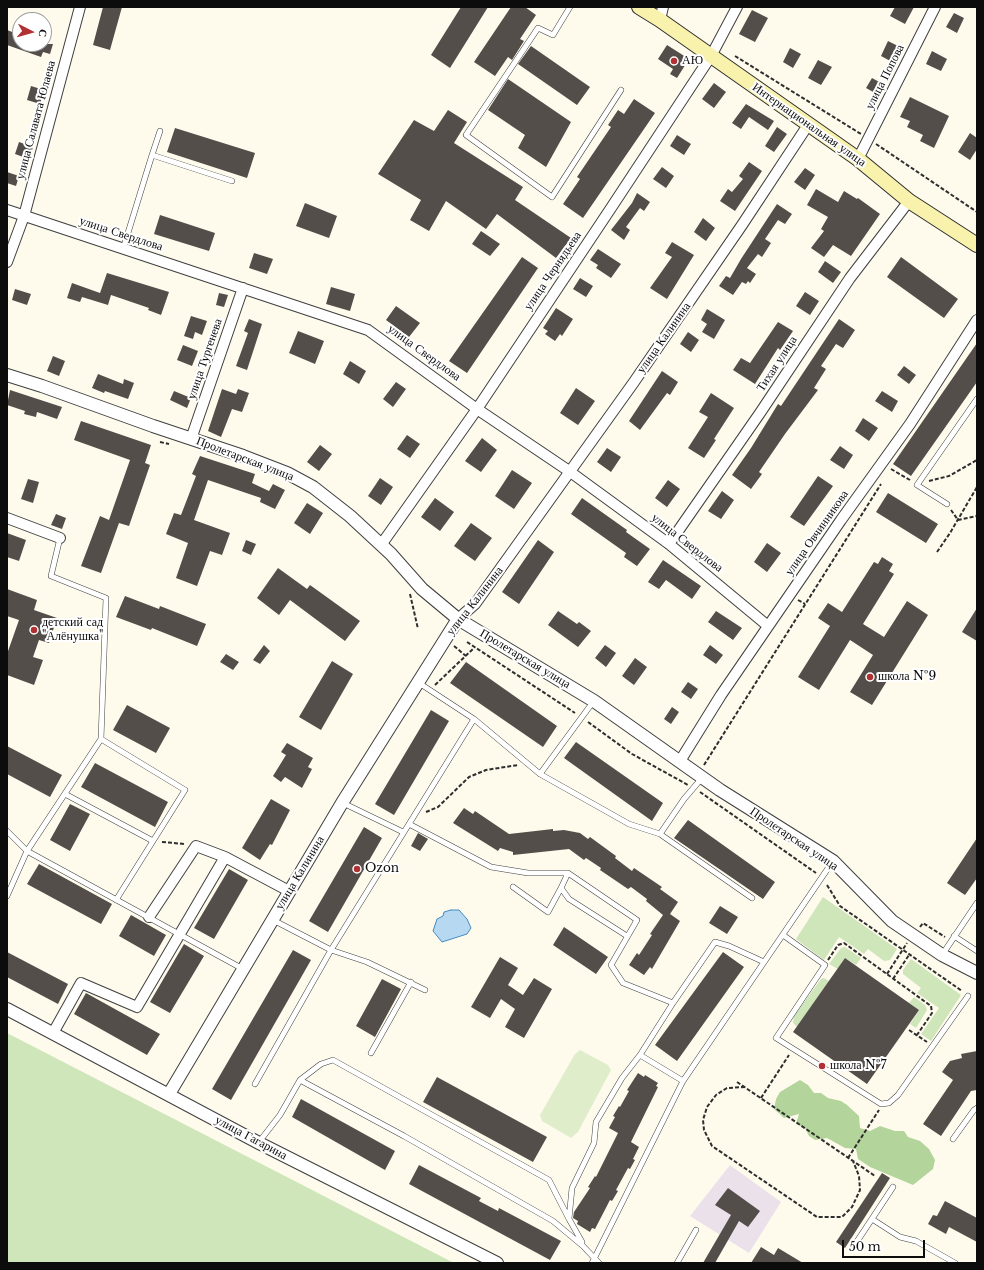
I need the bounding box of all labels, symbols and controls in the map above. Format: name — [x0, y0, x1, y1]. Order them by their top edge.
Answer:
north arrow — [12, 12, 52, 52]
text: С — [36, 28, 50, 38]
street label: улица Попова — [862, 42, 908, 112]
place label: АЮ — [682, 54, 703, 68]
marker: АЮ — [669, 56, 679, 66]
street label: улица Салавата Юлаева — [13, 59, 59, 181]
street label: Интернациональная улица — [749, 80, 869, 170]
street label: улица Свердлова — [78, 214, 164, 254]
street label: улица Чернядьева — [521, 229, 585, 313]
street label: улица Калинина — [634, 300, 694, 376]
street label: улица Тургенева — [184, 317, 226, 401]
street label: улица Свердлова — [385, 322, 463, 384]
street label: Тихая улица — [754, 334, 800, 394]
street label: Пролетарская улица — [194, 434, 296, 484]
street label: улица Овчинникова — [782, 488, 852, 578]
street label: улица Свердлова — [648, 511, 726, 575]
street label: улица Калинина — [444, 564, 506, 638]
place label: детский сад "Алёнушка" — [42, 616, 103, 644]
marker: детский сад "Алёнушка" — [29, 625, 39, 635]
street label: Пролетарская улица — [477, 626, 573, 692]
place label: школа №9 — [878, 670, 936, 684]
marker: школа №9 — [865, 672, 875, 682]
street label: Пролетарская улица — [747, 804, 841, 874]
street label: улица Калинина — [272, 834, 328, 912]
place label: Ozon — [365, 862, 399, 876]
marker: Ozon — [352, 864, 362, 874]
place label: школа №7 — [830, 1059, 887, 1073]
marker: школа №7 — [817, 1061, 827, 1071]
street label: улица Гагарина — [213, 1113, 289, 1163]
scale bar — [844, 1232, 927, 1258]
text: 50 m — [849, 1239, 881, 1254]

